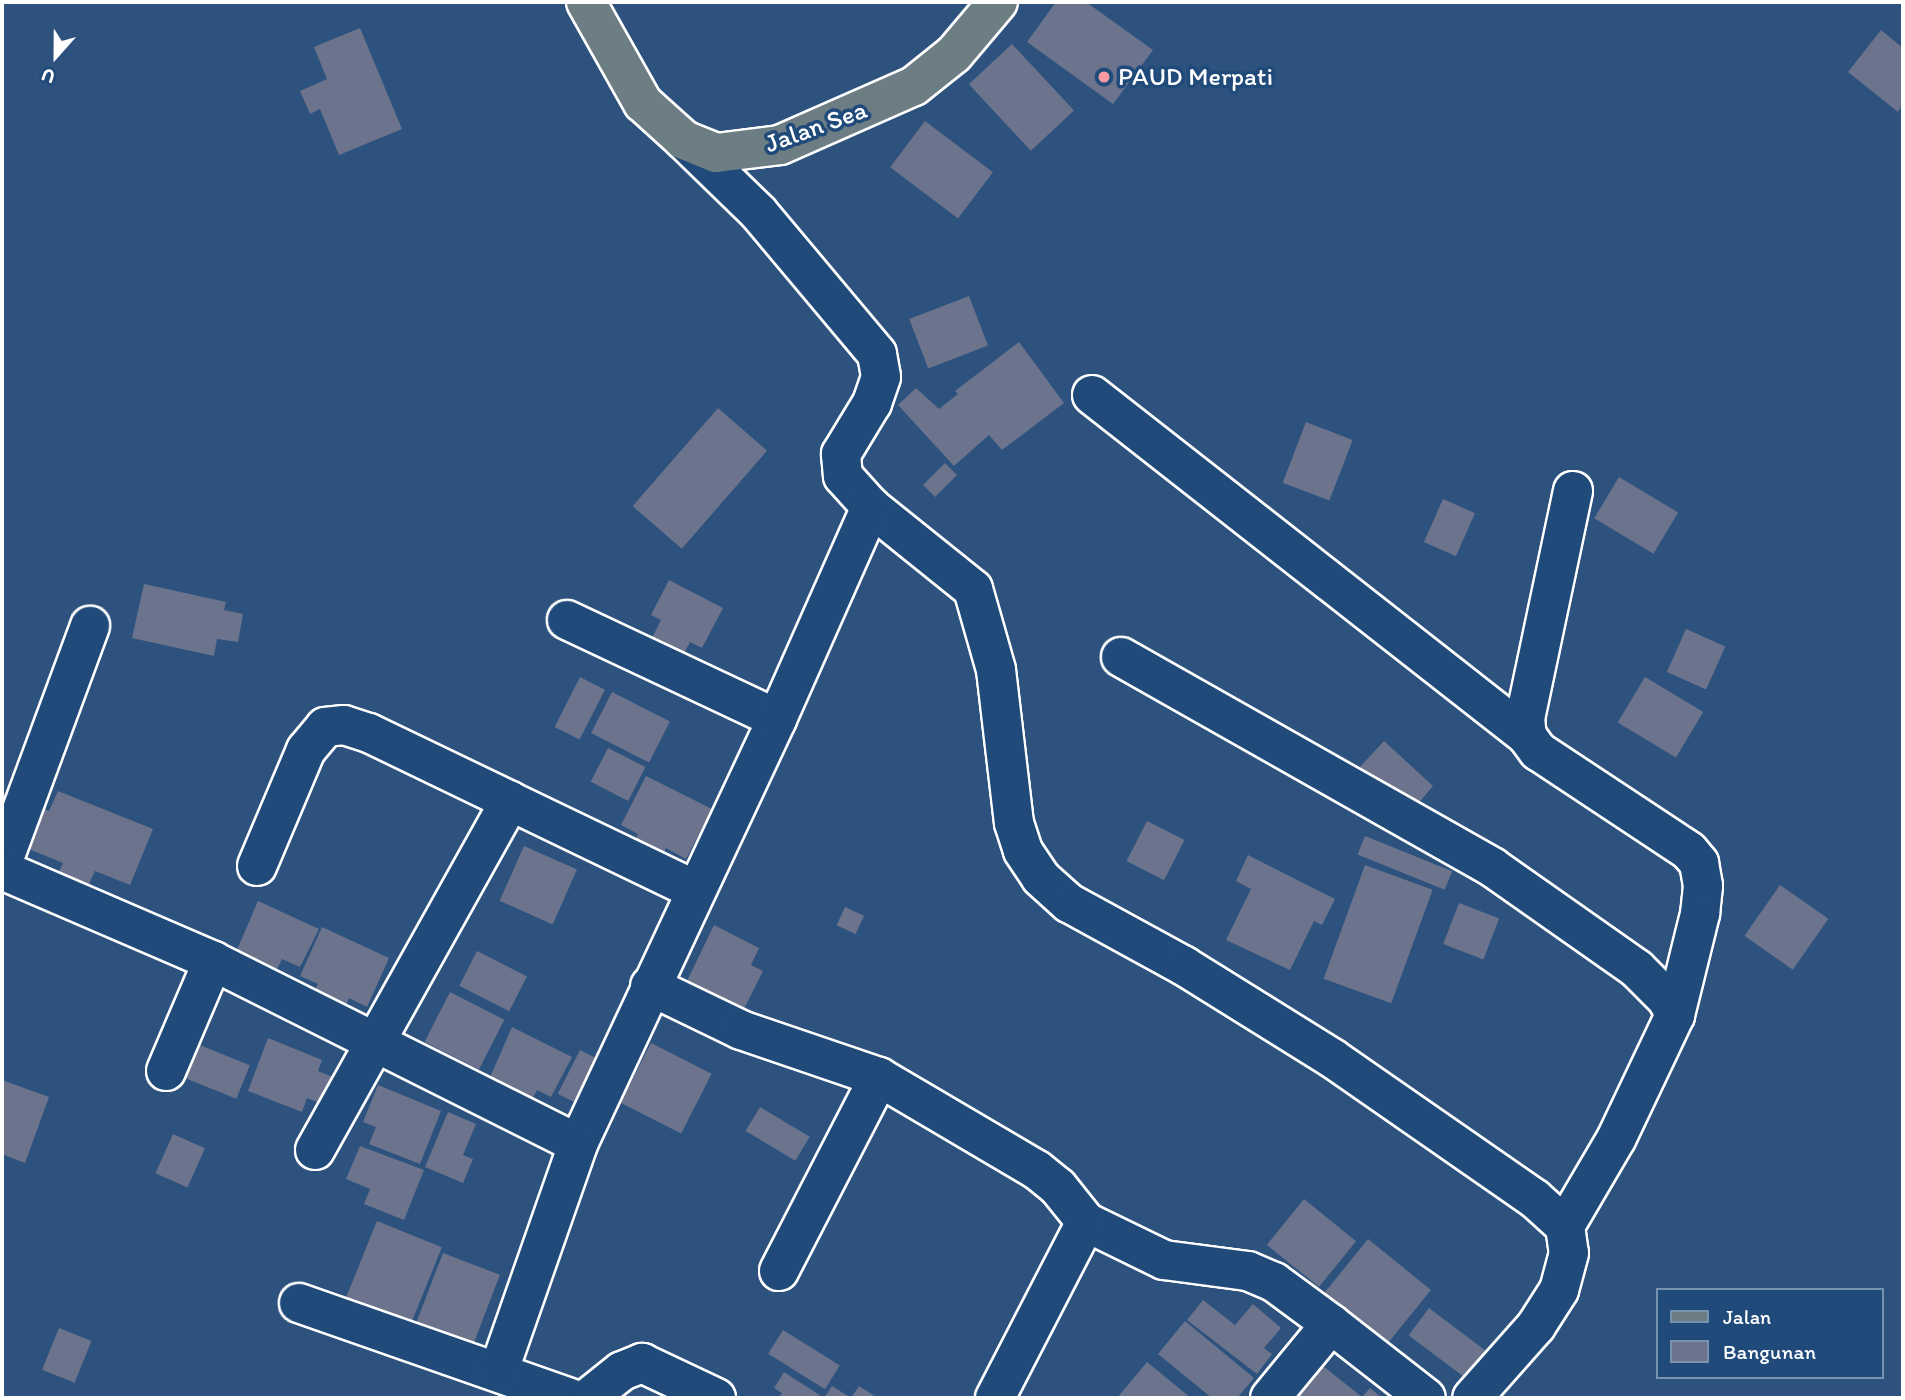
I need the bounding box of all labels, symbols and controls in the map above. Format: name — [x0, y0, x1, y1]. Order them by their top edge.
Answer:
north arrow — [21, 21, 91, 91]
place label: PAUD Merpati — [1118, 61, 1273, 93]
text: U — [38, 63, 58, 89]
marker: PAUD Merpati — [1096, 69, 1112, 85]
street label: Jalan Sea — [761, 94, 871, 160]
legend — [1657, 1288, 1884, 1379]
text: Jalan — [1723, 1304, 1771, 1329]
text: Bangunan — [1723, 1339, 1816, 1364]

